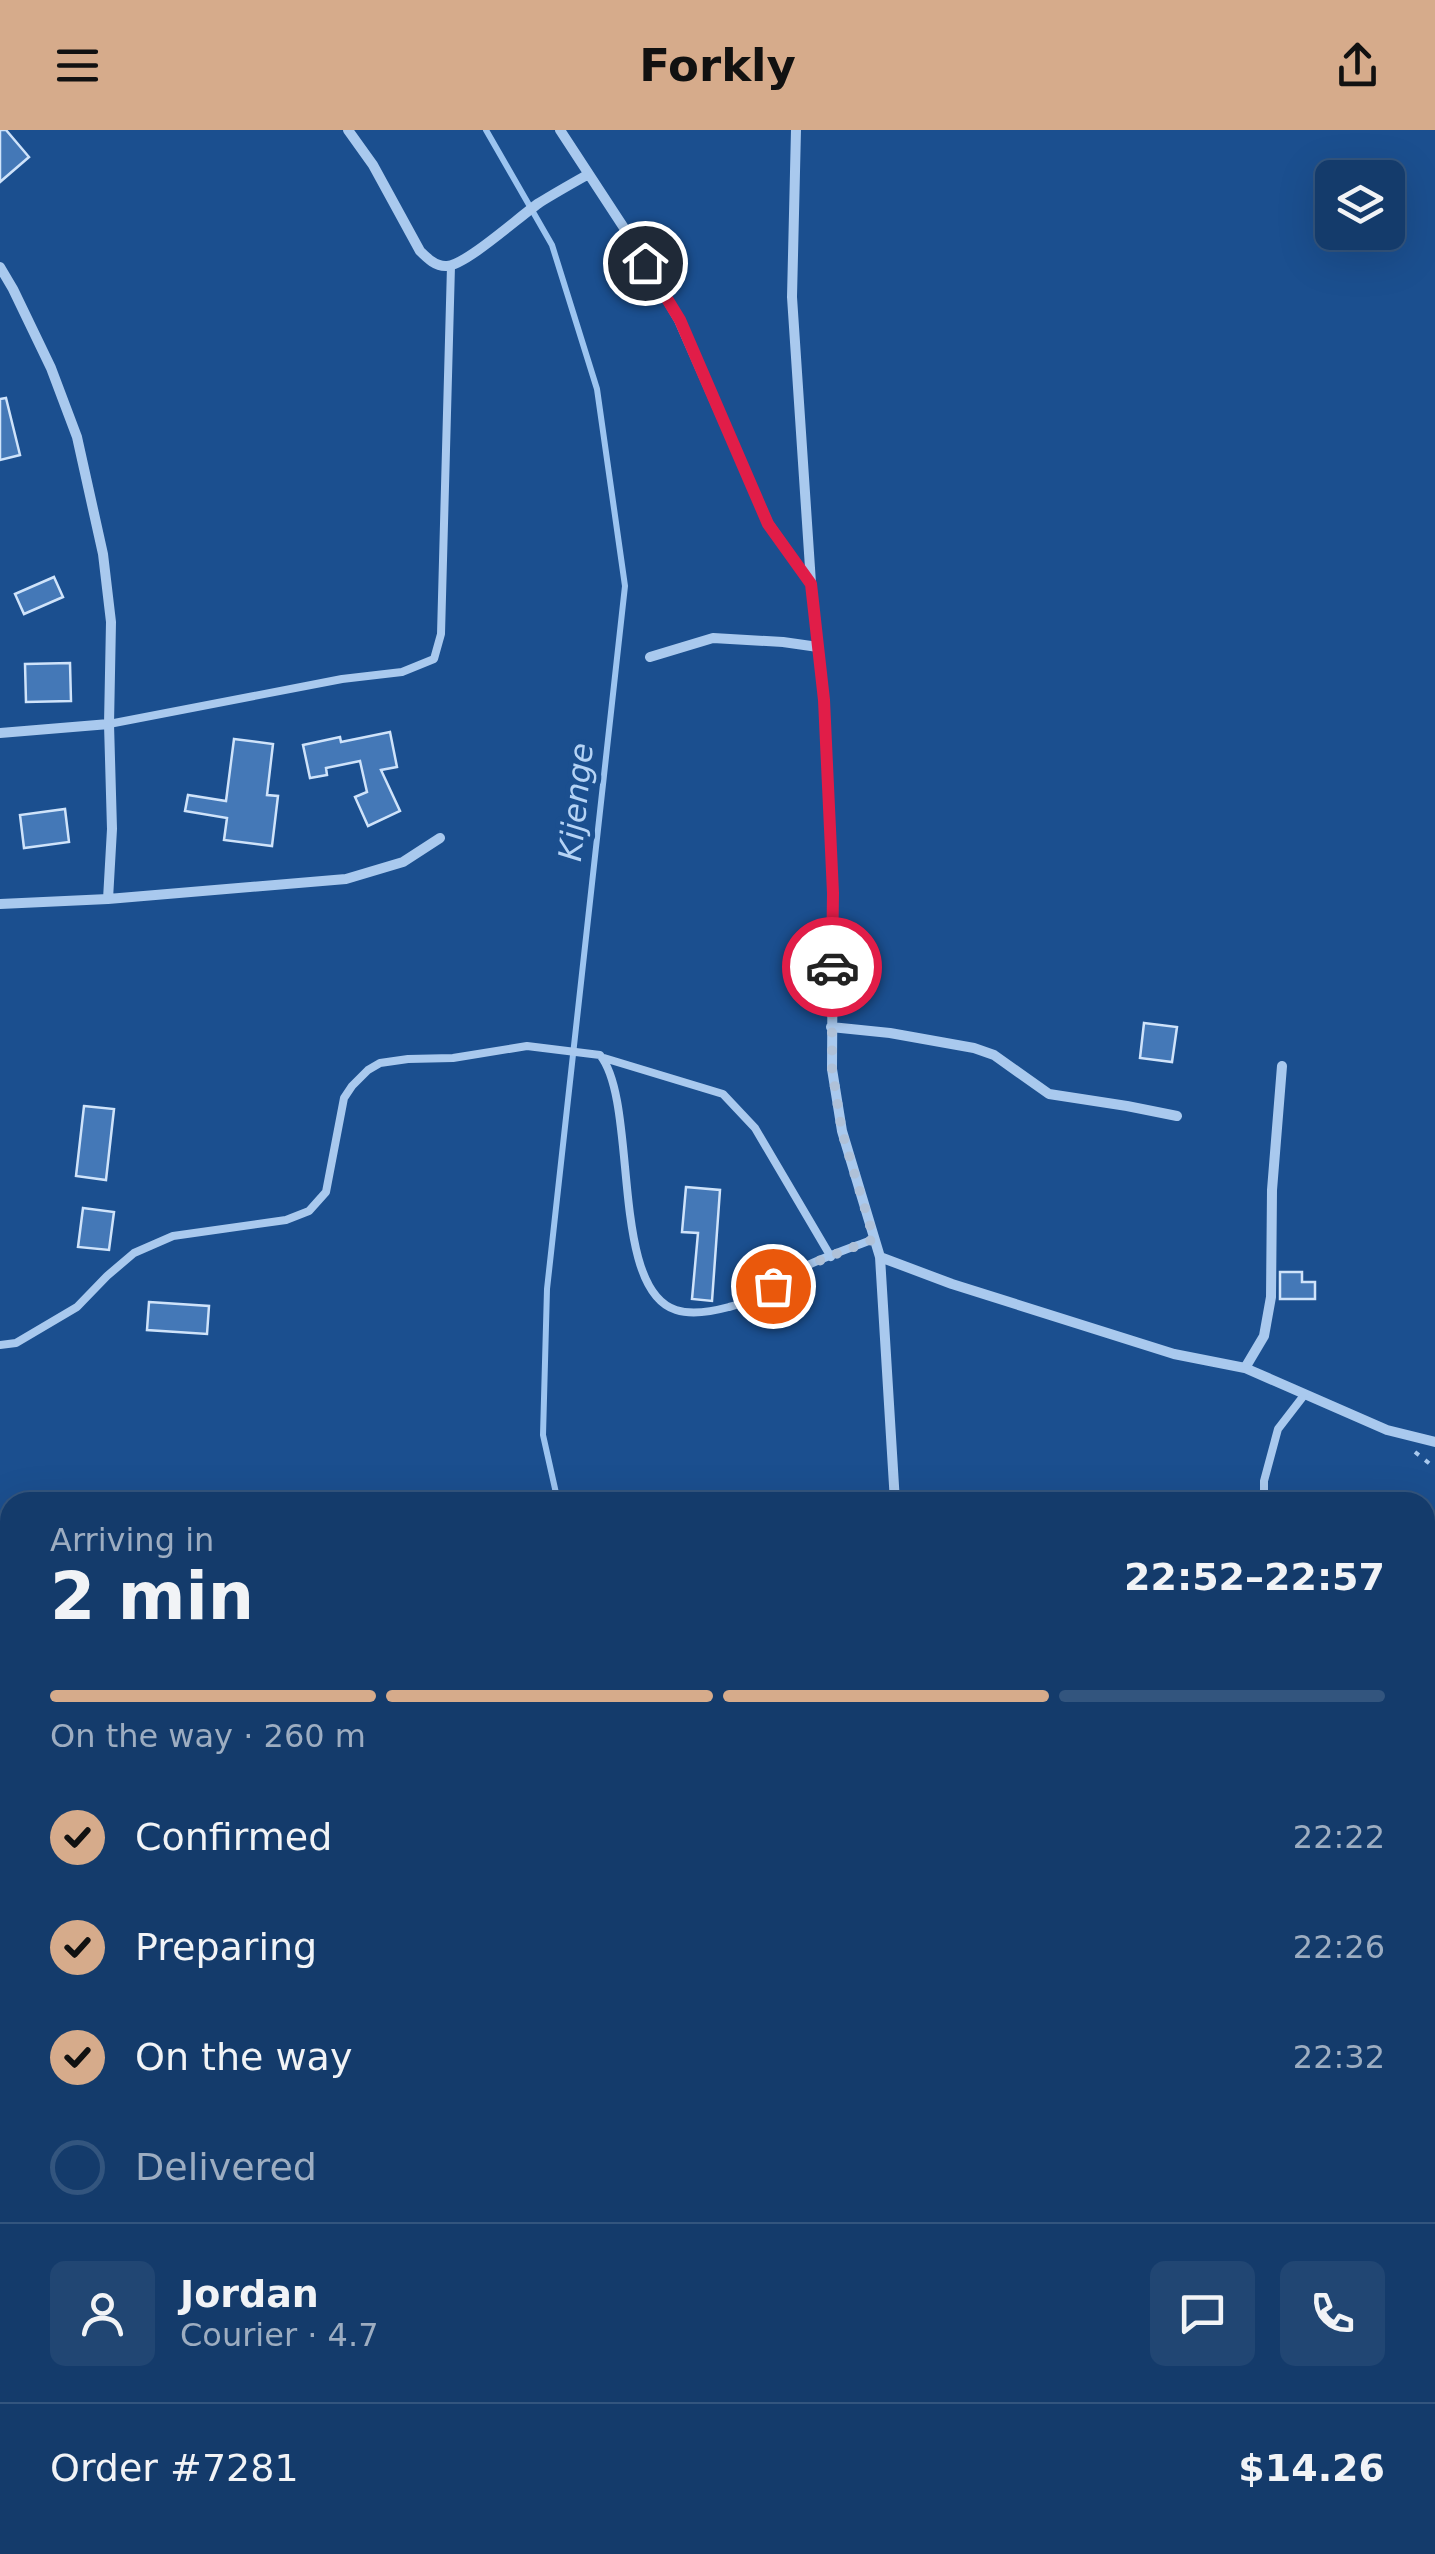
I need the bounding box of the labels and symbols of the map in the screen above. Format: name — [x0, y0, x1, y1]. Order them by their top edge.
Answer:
pin — [603, 221, 688, 306]
water label: Kijenge — [551, 741, 601, 863]
courier — [782, 917, 882, 1017]
pin — [731, 1244, 816, 1329]

